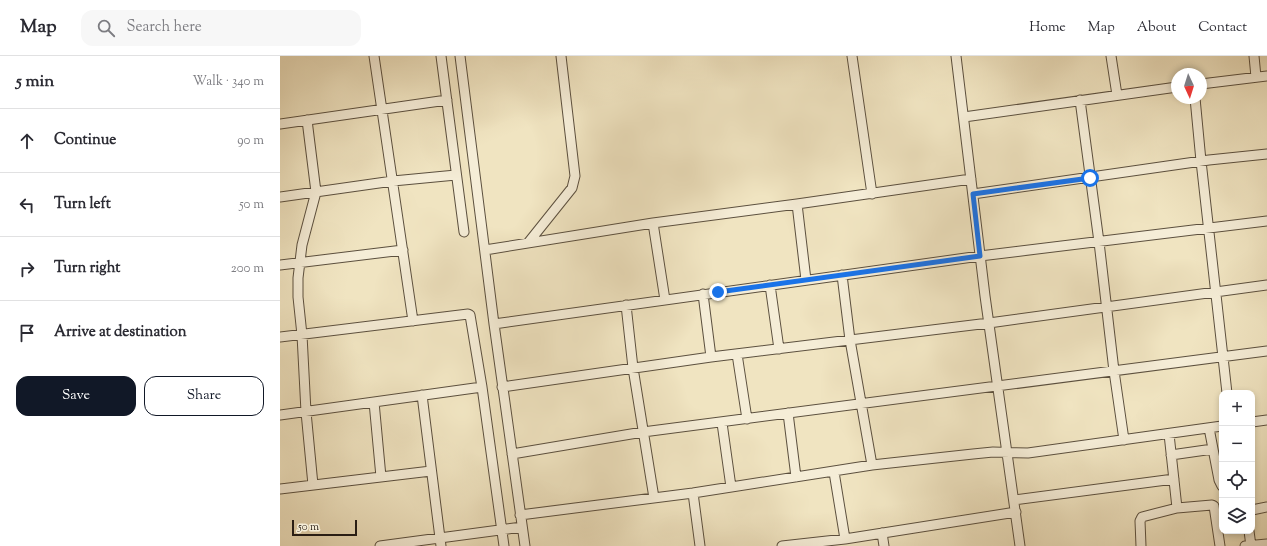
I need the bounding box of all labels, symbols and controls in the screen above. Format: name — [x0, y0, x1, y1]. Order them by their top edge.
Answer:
search box — [81, 10, 361, 46]
text: Map — [20, 14, 57, 41]
icon: search — [95, 17, 117, 39]
text: Search here — [127, 17, 202, 38]
text: Home — [1029, 18, 1066, 38]
text: Map — [1088, 18, 1115, 38]
text: About — [1137, 18, 1176, 38]
text: Contact — [1198, 18, 1247, 38]
north arrow — [1171, 68, 1207, 104]
text: 5 min — [16, 70, 54, 94]
text: Walk · 340 m — [193, 73, 264, 91]
icon: ahead — [16, 130, 38, 152]
text: Continue — [54, 130, 116, 151]
text: 90 m — [237, 132, 264, 150]
route start — [1081, 169, 1099, 187]
icon: left — [16, 194, 38, 216]
text: Turn left — [54, 194, 111, 215]
text: 50 m — [239, 196, 264, 214]
icon: right — [16, 258, 38, 280]
text: Turn right — [54, 258, 120, 279]
text: 200 m — [231, 260, 264, 278]
route end — [709, 283, 727, 301]
icon: arrive — [16, 322, 38, 344]
text: Arrive at destination — [54, 322, 187, 343]
button: Save — [16, 376, 136, 416]
button: Share — [144, 376, 264, 416]
map controls — [1219, 390, 1255, 534]
button: + — [1219, 390, 1255, 426]
button: − — [1219, 426, 1255, 462]
button: locate — [1219, 462, 1255, 498]
button: layers — [1219, 498, 1255, 534]
scale bar — [292, 518, 357, 537]
text: 50 m — [298, 519, 319, 535]

